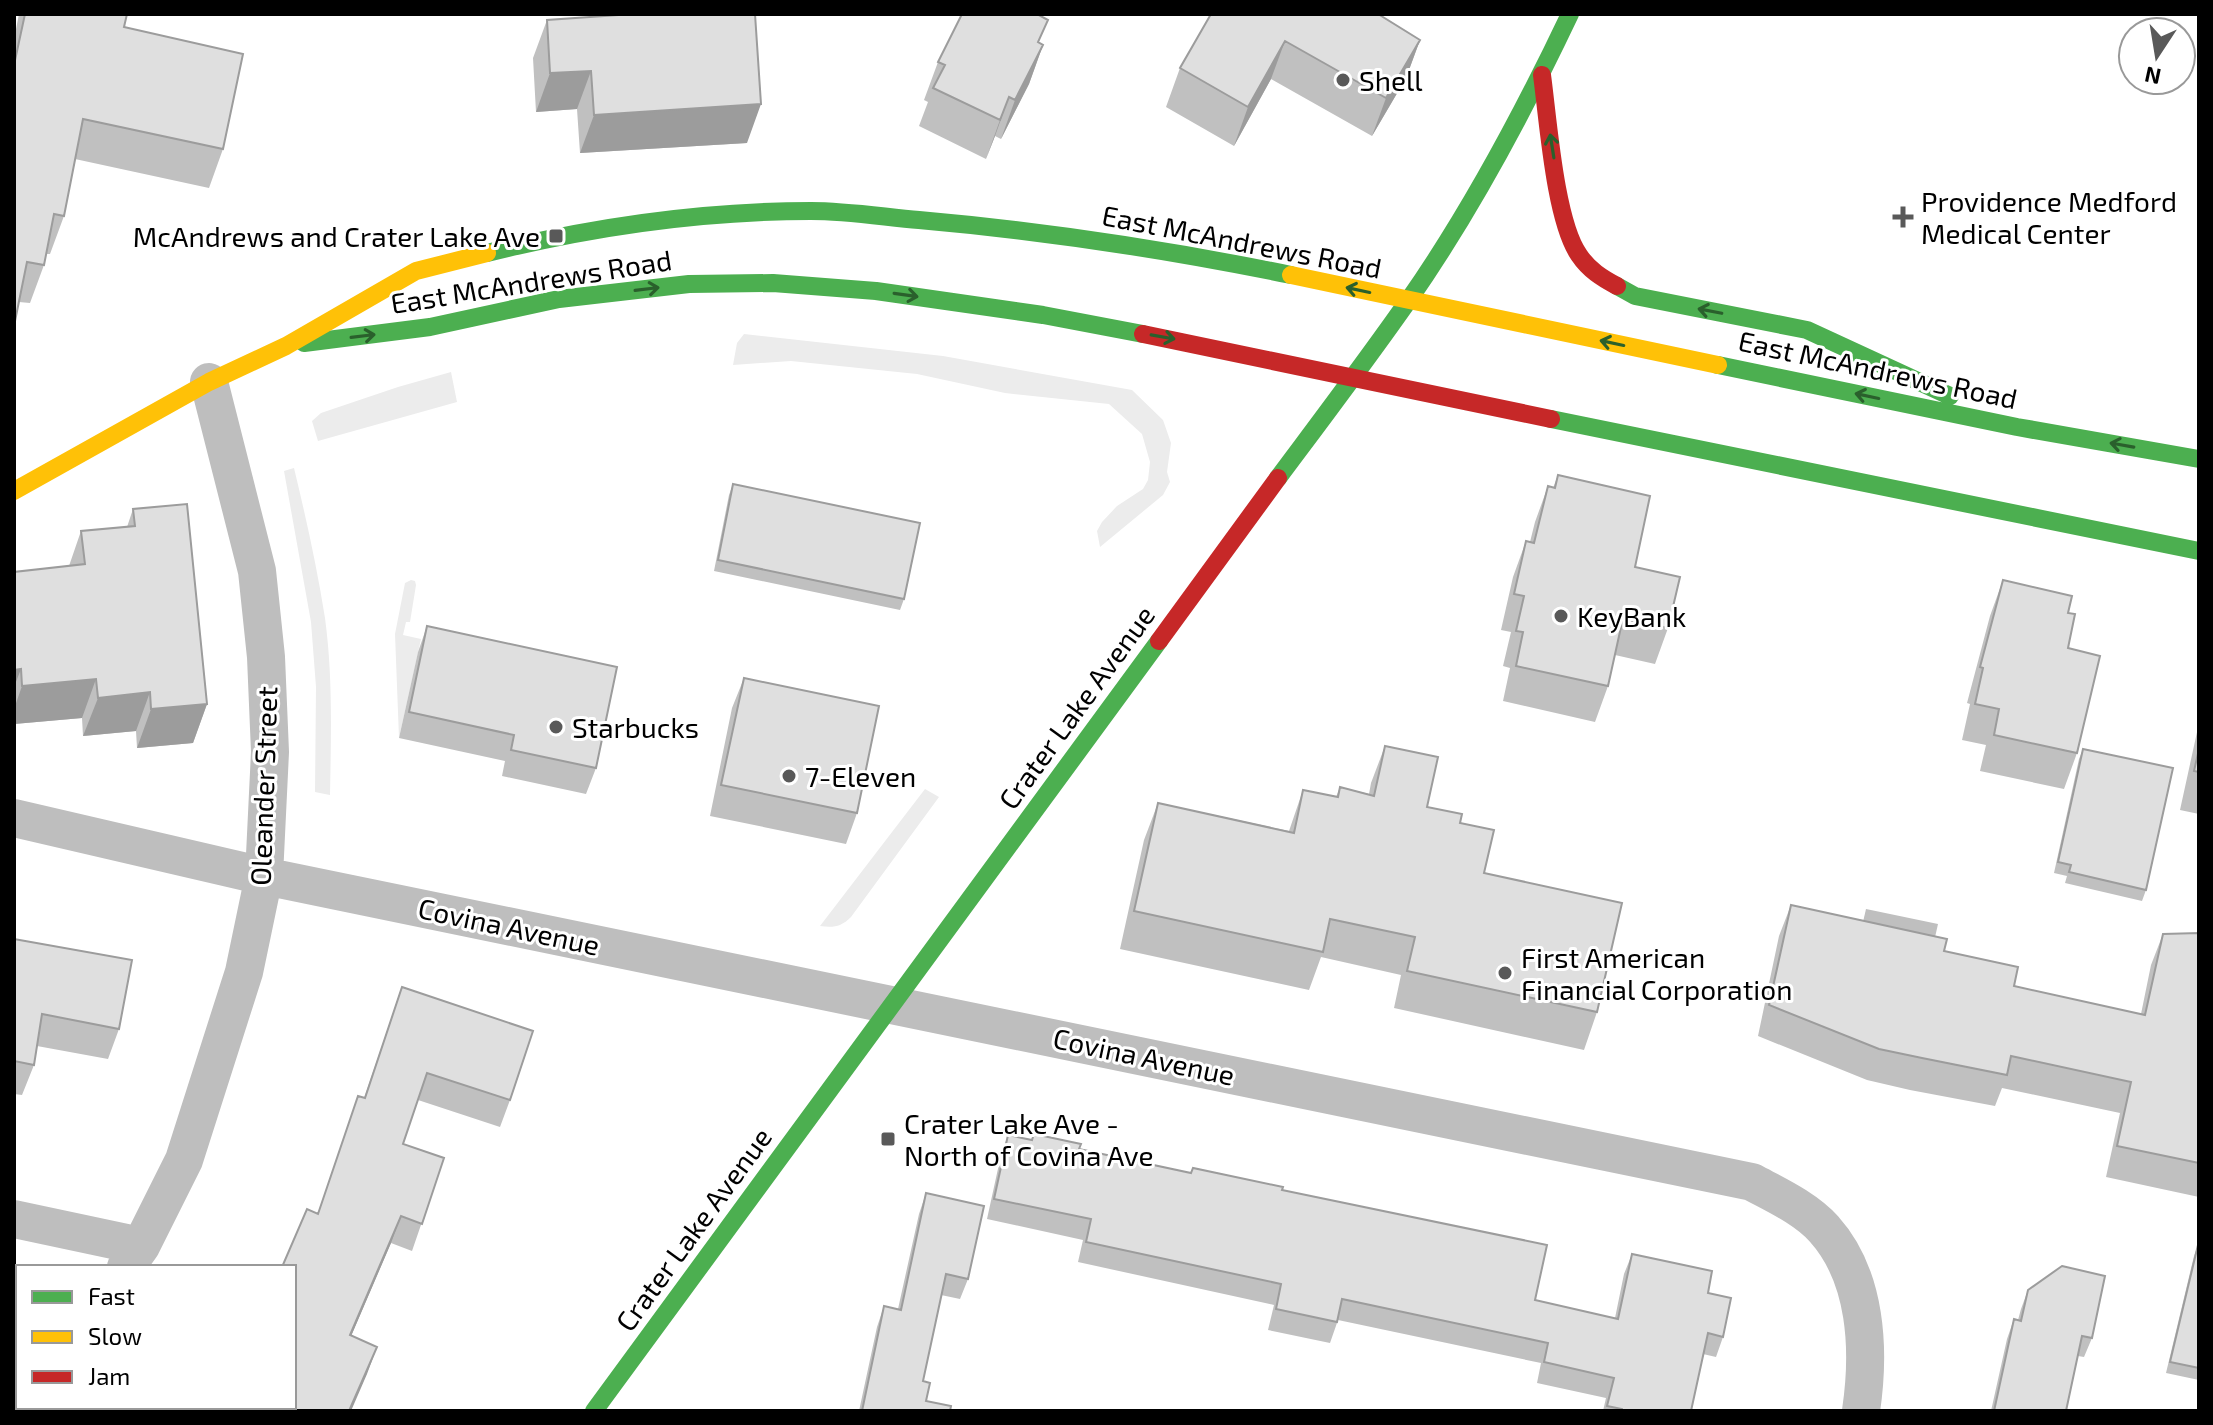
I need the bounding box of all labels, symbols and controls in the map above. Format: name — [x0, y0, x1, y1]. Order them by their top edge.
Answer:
north arrow — [2117, 16, 2197, 96]
text: N — [2142, 62, 2163, 91]
place label: Shell — [1359, 63, 1423, 97]
marker: Shell — [1334, 71, 1352, 89]
one-way arrow — [1544, 134, 1559, 159]
place label: Providence Medford Medical Center — [1921, 184, 2177, 250]
street label: East McAndrews Road — [1099, 197, 1385, 285]
marker: Providence Medford Medical Center — [1892, 206, 1914, 228]
place label: McAndrews and Crater Lake Ave — [133, 219, 540, 253]
marker: McAndrews and Crater Lake Ave — [547, 227, 565, 245]
street label: East McAndrews Road — [388, 242, 674, 320]
one-way arrow — [633, 281, 660, 296]
one-way arrow — [1346, 282, 1371, 297]
one-way arrow — [893, 288, 918, 303]
one-way arrow — [1698, 302, 1724, 317]
street label: East McAndrews Road — [1736, 323, 2020, 415]
one-way arrow — [350, 328, 375, 343]
one-way arrow — [1150, 331, 1175, 346]
one-way arrow — [1600, 335, 1626, 350]
one-way arrow — [1855, 388, 1880, 403]
one-way arrow — [2110, 437, 2135, 452]
street label: Crater Lake Avenue — [991, 599, 1161, 815]
place label: KeyBank — [1577, 599, 1686, 633]
marker: KeyBank — [1552, 607, 1570, 625]
street label: Oleander Street — [243, 686, 283, 886]
place label: Starbucks — [572, 710, 699, 744]
marker: Starbucks — [547, 718, 565, 736]
place label: 7-Eleven — [805, 759, 916, 793]
marker: 7-Eleven — [780, 767, 798, 785]
street label: Covina Avenue — [415, 890, 603, 962]
place label: First American Financial Corporation — [1521, 940, 1792, 1006]
marker: First American Financial Corporation — [1496, 964, 1514, 982]
street label: Covina Avenue — [1050, 1020, 1238, 1092]
place label: Crater Lake Ave - North of Covina Ave — [904, 1106, 1154, 1172]
street label: Crater Lake Avenue — [608, 1121, 778, 1337]
marker: Crater Lake Ave - North of Covina Ave — [879, 1130, 897, 1148]
legend — [16, 1265, 296, 1409]
text: Fast — [88, 1281, 135, 1310]
text: Slow — [88, 1321, 142, 1350]
text: Jam — [88, 1361, 130, 1390]

